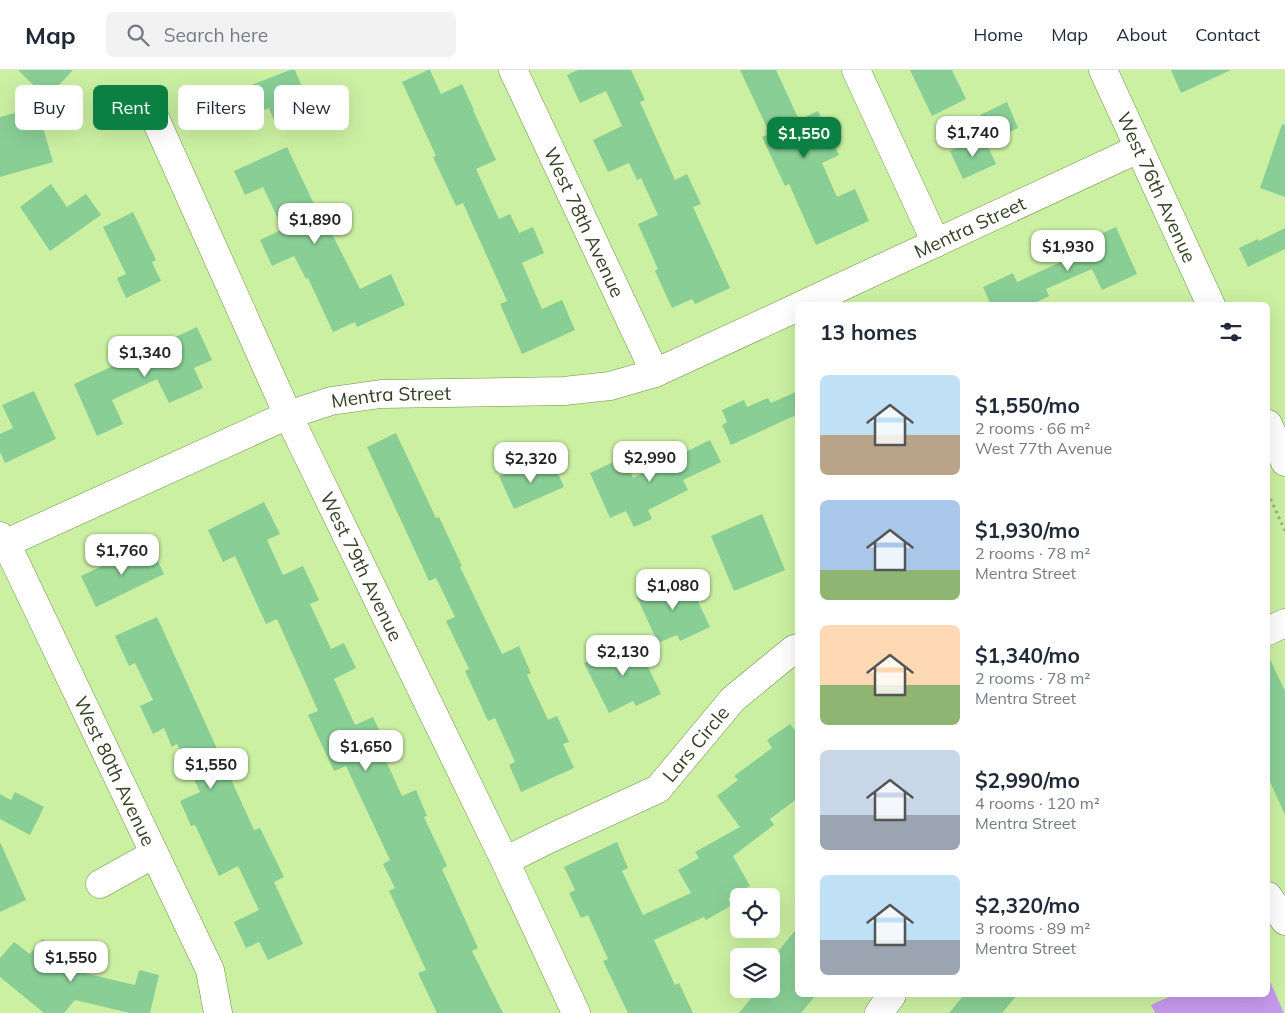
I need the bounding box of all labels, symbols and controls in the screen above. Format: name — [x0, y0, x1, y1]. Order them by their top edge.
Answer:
search box — [106, 12, 456, 57]
text: Map — [25, 20, 76, 50]
icon: search — [124, 21, 152, 49]
text: Search here — [164, 23, 268, 47]
text: Home — [973, 23, 1023, 46]
text: Map — [1051, 23, 1088, 46]
text: About — [1116, 23, 1167, 46]
text: Contact — [1195, 23, 1260, 46]
chip: Buy — [15, 85, 83, 130]
chip: Rent — [93, 85, 168, 130]
chip: Filters — [178, 85, 264, 130]
chip: New — [274, 85, 349, 130]
street label: West 76th Avenue — [1112, 108, 1202, 266]
pin: $1,550 — [763, 116, 845, 159]
pin: $1,740 — [932, 116, 1014, 158]
text: $1,740 — [947, 122, 999, 142]
text: $1,550 — [778, 123, 830, 143]
street label: West 78th Avenue — [539, 143, 630, 301]
street label: Mentra Street — [910, 191, 1030, 263]
pin: $1,890 — [274, 202, 356, 245]
text: $1,890 — [289, 209, 341, 229]
pin: $1,930 — [1027, 230, 1109, 272]
text: $1,930 — [1042, 236, 1094, 256]
icon: filters — [1217, 318, 1245, 346]
text: 13 homes — [820, 319, 917, 345]
pin: $1,340 — [104, 336, 186, 378]
text: $1,340 — [119, 342, 171, 362]
street label: Mentra Street — [330, 381, 452, 413]
text: $1,550/mo — [975, 392, 1080, 418]
icon: home — [860, 395, 920, 455]
text: 2 rooms · 66 m² — [975, 418, 1090, 438]
text: West 77th Avenue — [975, 438, 1112, 458]
pin: $2,990 — [609, 440, 691, 483]
pin: $2,320 — [490, 442, 572, 484]
text: $2,990 — [624, 447, 676, 467]
text: $2,320 — [505, 448, 557, 468]
street label: West 79th Avenue — [315, 488, 408, 645]
text: $1,930/mo — [975, 517, 1080, 543]
icon: home — [860, 520, 920, 580]
pin: $1,760 — [81, 534, 163, 576]
text: $1,760 — [96, 540, 148, 560]
text: 2 rooms · 78 m² — [975, 543, 1090, 563]
text: Mentra Street — [975, 563, 1076, 583]
pin: $1,080 — [632, 568, 714, 611]
text: $1,080 — [647, 575, 699, 595]
pin: $2,130 — [582, 634, 664, 677]
text: $2,130 — [597, 641, 649, 661]
text: $1,340/mo — [975, 642, 1080, 668]
icon: home — [860, 645, 920, 705]
text: 2 rooms · 78 m² — [975, 668, 1090, 688]
text: Mentra Street — [975, 688, 1076, 708]
street label: West 80th Avenue — [69, 692, 161, 850]
street label: Lars Circle — [657, 701, 734, 787]
pin: $1,650 — [325, 730, 407, 772]
text: $1,650 — [340, 736, 392, 756]
pin: $1,550 — [170, 748, 252, 790]
text: $1,550 — [185, 754, 237, 774]
text: $2,990/mo — [975, 767, 1080, 793]
icon: home — [860, 770, 920, 830]
text: 4 rooms · 120 m² — [975, 793, 1100, 813]
text: Mentra Street — [975, 813, 1076, 833]
map controls — [730, 888, 780, 998]
button: locate — [730, 888, 780, 938]
text: $2,320/mo — [975, 892, 1080, 918]
icon: home — [860, 895, 920, 955]
text: 3 rooms · 89 m² — [975, 918, 1090, 938]
text: Mentra Street — [975, 938, 1076, 958]
pin: $1,550 — [30, 940, 112, 983]
text: $1,550 — [45, 947, 97, 967]
button: layers — [730, 948, 780, 998]

